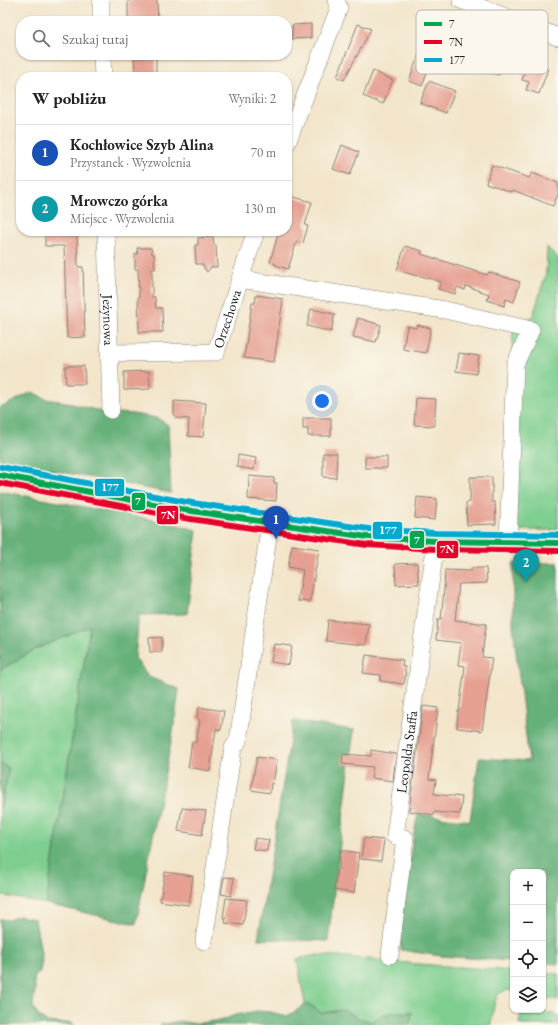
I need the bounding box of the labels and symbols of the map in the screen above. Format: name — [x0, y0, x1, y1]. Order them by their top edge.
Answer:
legend — [416, 10, 548, 74]
text: 7 — [449, 17, 455, 31]
text: 7N — [449, 35, 463, 49]
text: 177 — [449, 53, 466, 67]
street label: Orzechowa — [209, 287, 245, 350]
street label: Jeżynowa — [99, 293, 118, 346]
your location — [312, 391, 332, 411]
line badge: 177 — [94, 478, 125, 497]
text: 177 — [101, 480, 119, 494]
line badge: 7 — [131, 492, 146, 511]
text: 7 — [135, 494, 141, 508]
line badge: 7N — [156, 505, 179, 525]
pin: 1 — [263, 506, 289, 539]
text: 7N — [161, 508, 175, 522]
line badge: 177 — [372, 521, 403, 540]
text: 177 — [379, 523, 397, 537]
line badge: 7 — [409, 530, 425, 549]
text: 7 — [414, 533, 420, 547]
line badge: 7N — [436, 540, 459, 559]
text: 7N — [440, 542, 454, 556]
pin: 2 — [513, 549, 539, 582]
street label: Leopolda Staffa — [392, 709, 421, 794]

